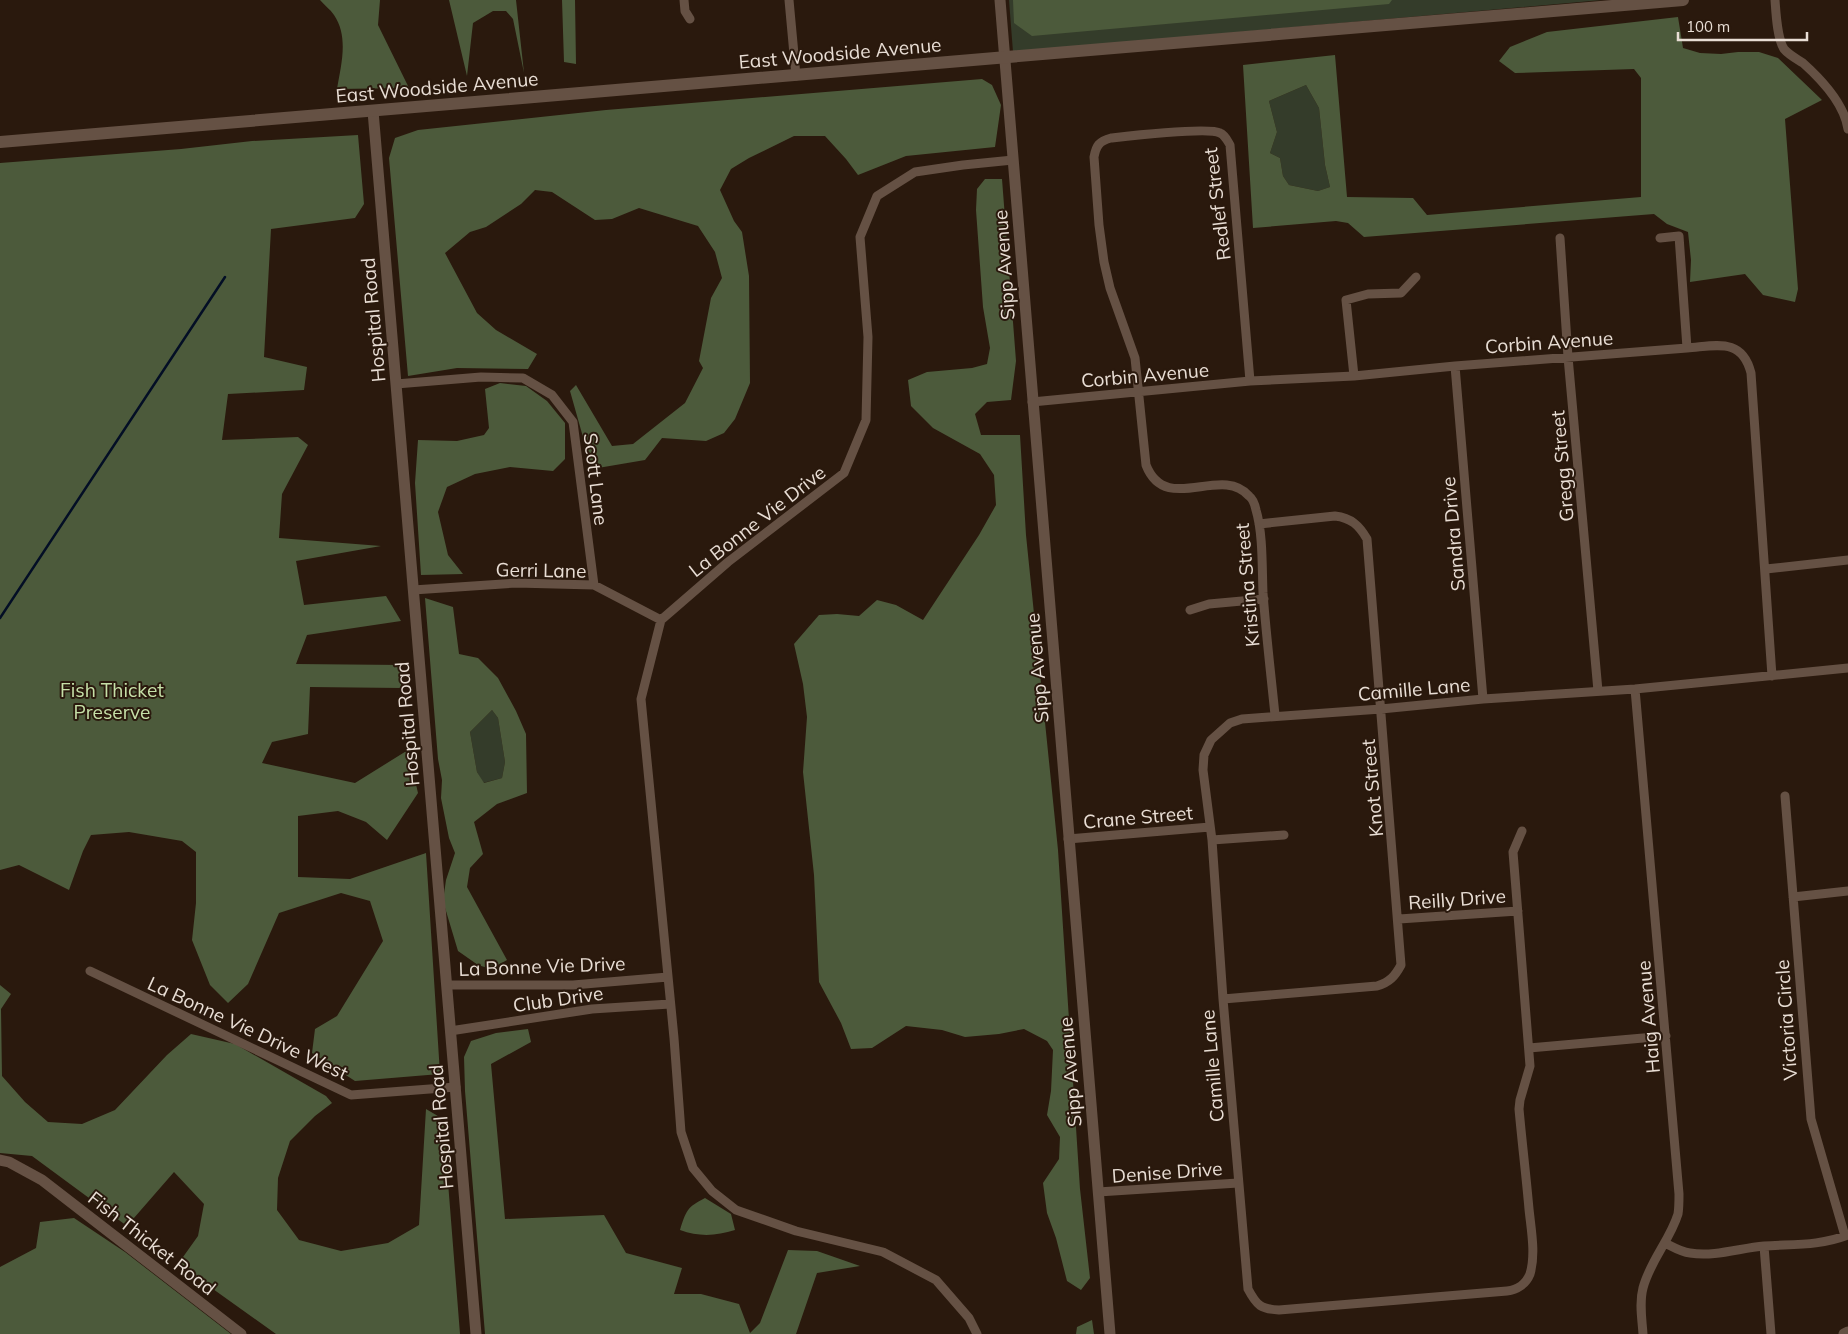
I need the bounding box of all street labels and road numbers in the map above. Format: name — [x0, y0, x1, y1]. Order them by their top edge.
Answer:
street label: East Woodside Avenue — [738, 32, 942, 74]
street label: East Woodside Avenue — [335, 66, 539, 108]
street label: Redlef Street — [1198, 146, 1236, 262]
street label: Sipp Avenue — [988, 209, 1020, 321]
street label: Hospital Road — [356, 257, 390, 383]
street label: Corbin Avenue — [1484, 326, 1614, 358]
street label: Corbin Avenue — [1080, 357, 1210, 393]
street label: Gregg Street — [1545, 409, 1579, 523]
street label: Scott Lane — [578, 431, 614, 527]
street label: La Bonne Vie Drive — [684, 460, 830, 582]
street label: Sandra Drive — [1436, 476, 1470, 592]
street label: Kristina Street — [1230, 522, 1264, 648]
street label: Gerri Lane — [495, 557, 587, 583]
street label: Sipp Avenue — [1020, 612, 1054, 724]
street label: Hospital Road — [390, 661, 424, 787]
street label: Camille Lane — [1357, 672, 1471, 706]
street label: Knot Street — [1356, 738, 1388, 838]
street label: Crane Street — [1082, 800, 1194, 834]
street label: Reilly Drive — [1407, 884, 1507, 914]
street label: La Bonne Vie Drive — [458, 951, 626, 981]
street label: Victoria Circle — [1770, 959, 1802, 1081]
street label: Haig Avenue — [1631, 960, 1665, 1074]
street label: La Bonne Vie Drive West — [144, 971, 352, 1085]
street label: Club Drive — [511, 981, 605, 1017]
street label: Camille Lane — [1195, 1009, 1229, 1123]
street label: Sipp Avenue — [1053, 1016, 1087, 1128]
street label: Hospital Road — [424, 1064, 458, 1190]
street label: Denise Drive — [1111, 1156, 1223, 1188]
street label: Fish Thicket Road — [83, 1186, 221, 1300]

